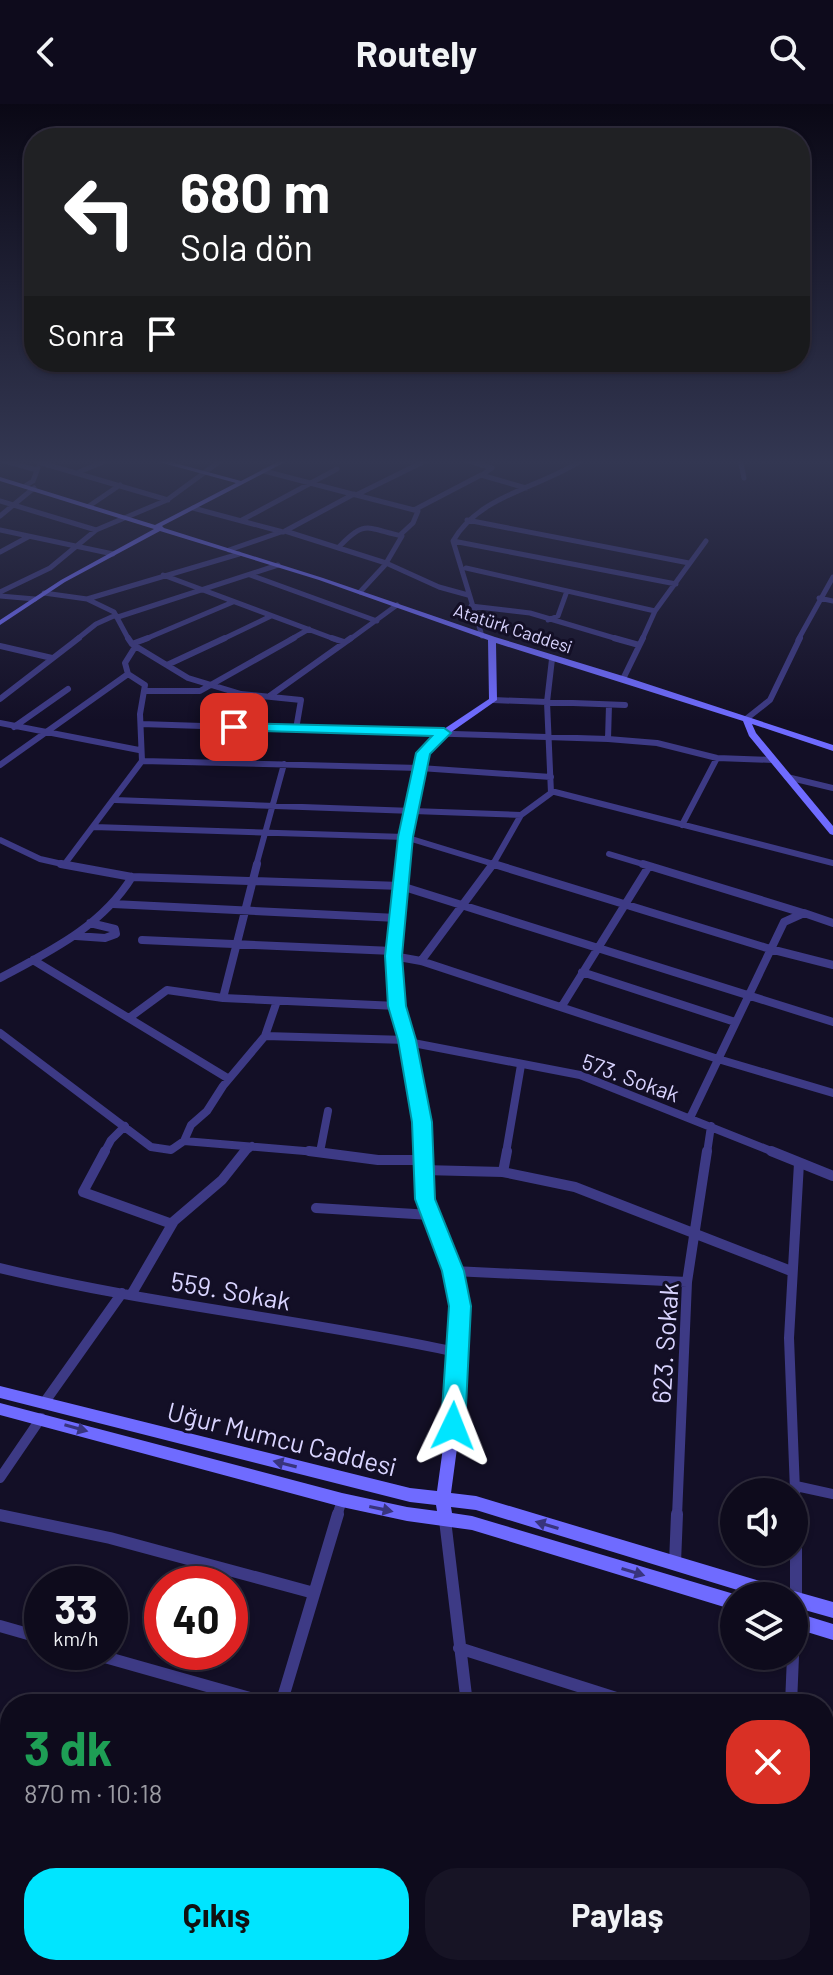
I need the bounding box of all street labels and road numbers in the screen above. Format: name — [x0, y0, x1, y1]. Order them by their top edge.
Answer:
street label: Atatürk Caddesi — [451, 598, 575, 658]
street label: 573. Sokak — [579, 1047, 683, 1107]
street label: 559. Sokak — [169, 1264, 293, 1316]
street label: 623. Sokak — [644, 1281, 684, 1405]
street label: Uğur Mumcu Caddesi — [164, 1395, 400, 1481]

